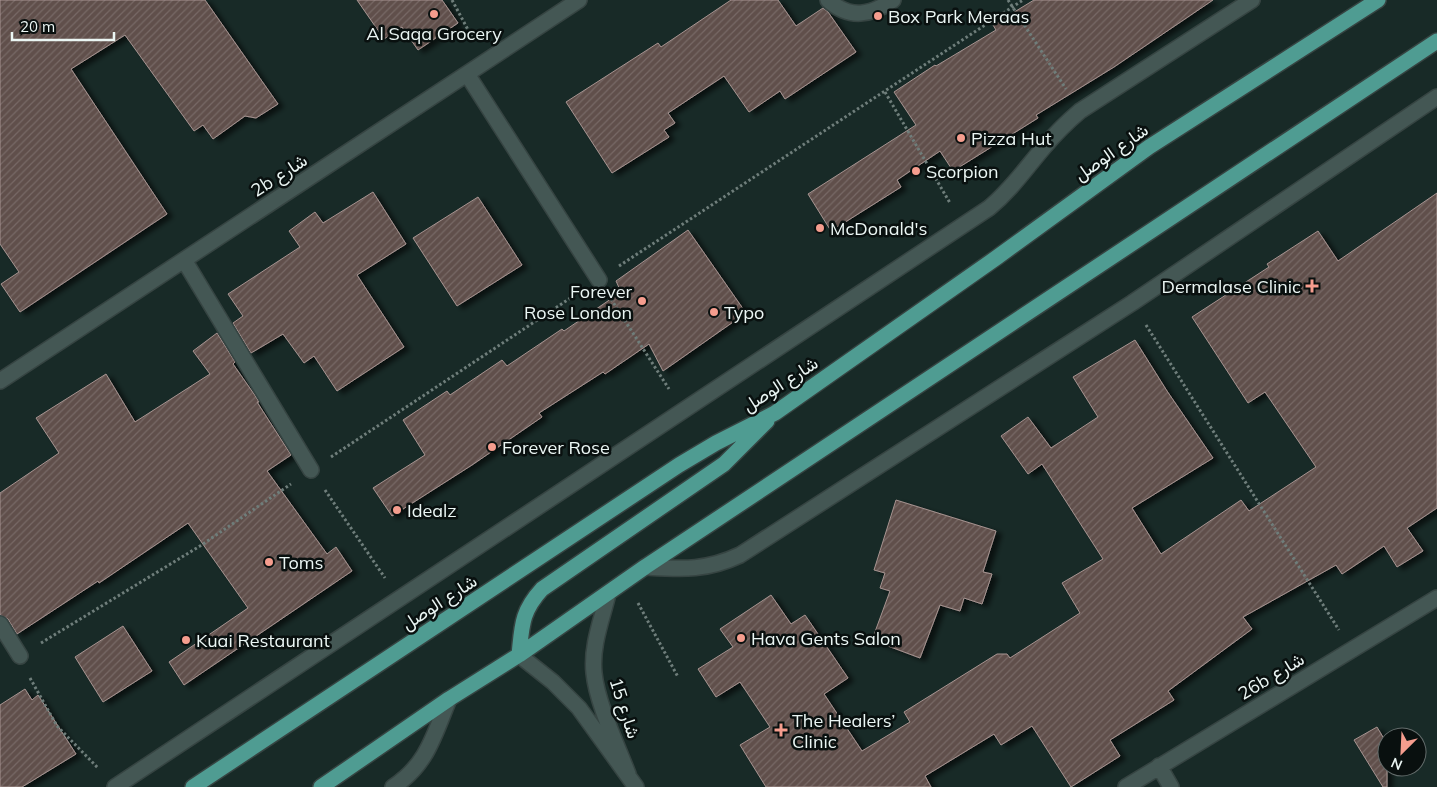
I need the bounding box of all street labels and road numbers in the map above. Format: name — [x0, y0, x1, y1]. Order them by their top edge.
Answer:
street label: شارع الوصل — [1069, 118, 1153, 187]
street label: 2b شارع — [247, 148, 312, 203]
street label: شارع الوصل — [738, 351, 823, 418]
street label: شارع الوصل — [397, 569, 482, 636]
street label: 26b شارع — [1234, 647, 1309, 706]
street label: شارع 15 — [603, 675, 646, 742]

